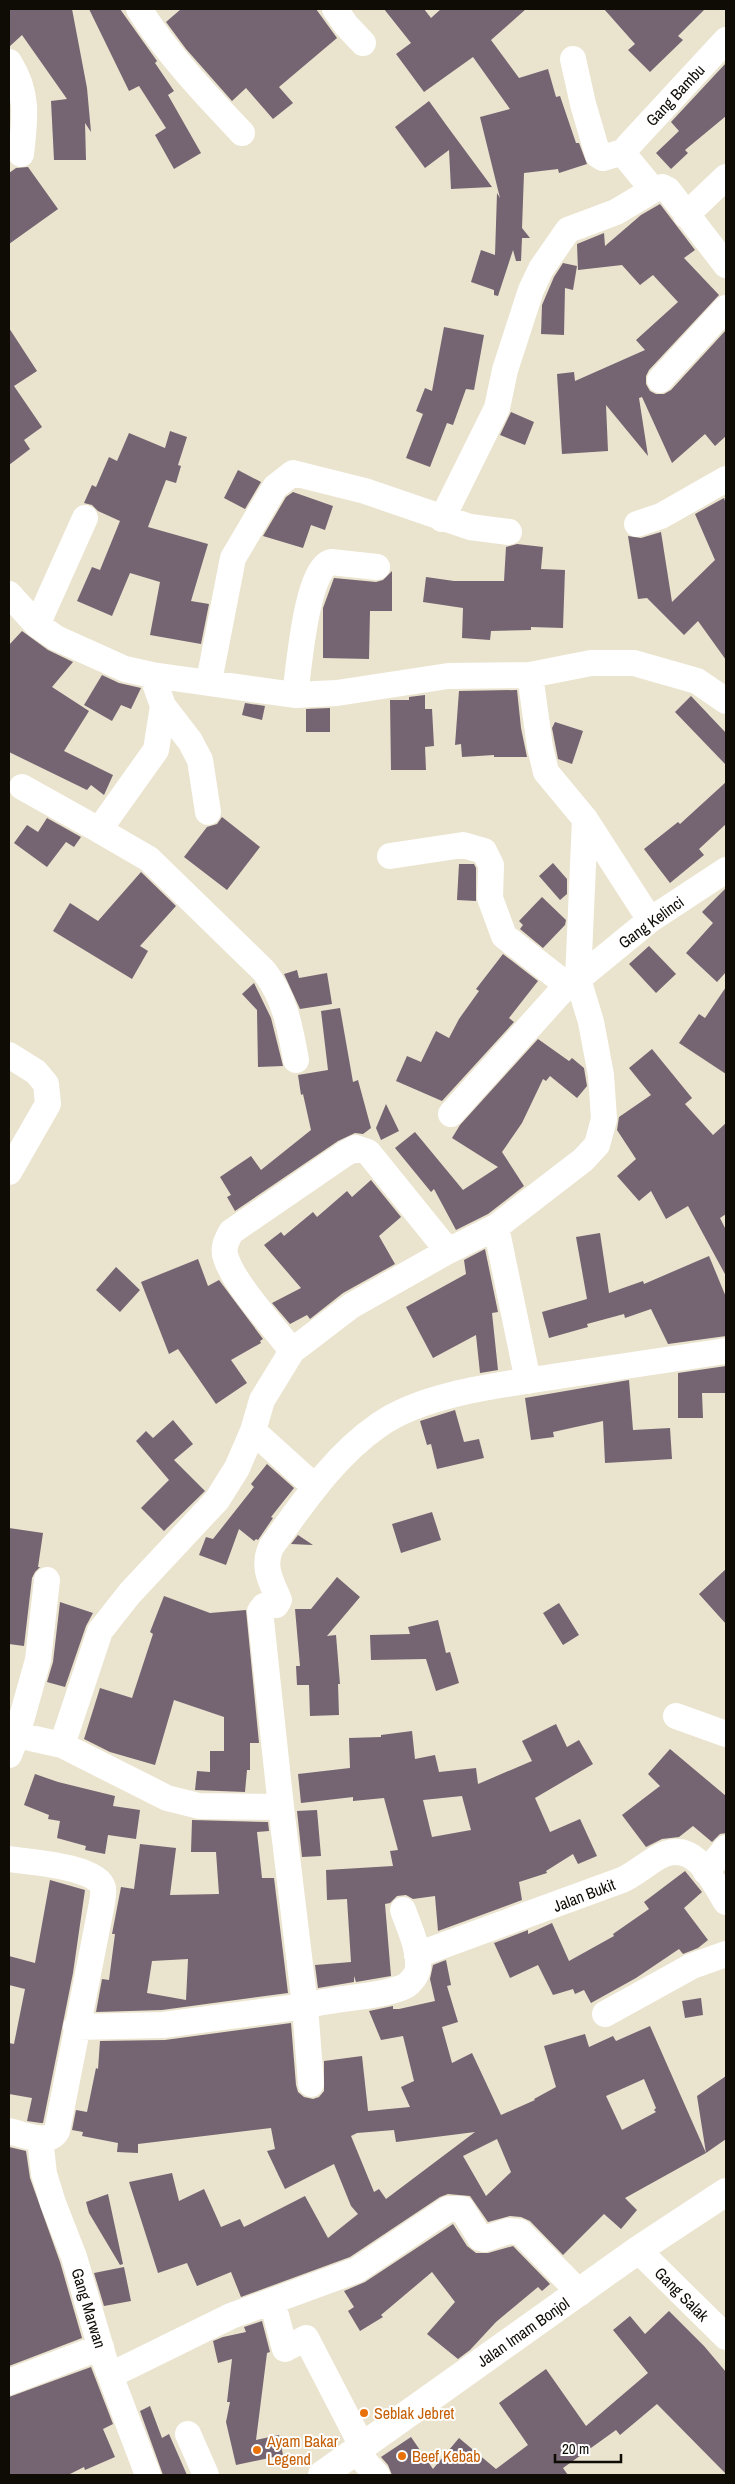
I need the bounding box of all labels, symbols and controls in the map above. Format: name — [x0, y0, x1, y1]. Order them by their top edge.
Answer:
street label: Gang Bambu — [641, 59, 709, 131]
street label: Gang Kelinci — [614, 891, 688, 953]
street label: Jalan Bukit — [550, 1873, 619, 1917]
street label: Gang Salak — [650, 2262, 714, 2326]
street label: Gang Marwan — [66, 2265, 112, 2351]
street label: Jalan Imam Bonjol — [472, 2292, 574, 2372]
place label: Seblak Jebret — [374, 2402, 455, 2424]
marker: Seblak Jebret — [358, 2407, 370, 2419]
place label: Ayam Bakar Legend — [266, 2430, 339, 2470]
scale bar — [555, 2432, 621, 2464]
text: 20 m — [562, 2438, 589, 2459]
marker: Ayam Bakar Legend — [251, 2444, 263, 2456]
place label: Beef Kebab — [412, 2445, 481, 2467]
marker: Beef Kebab — [396, 2450, 408, 2462]

